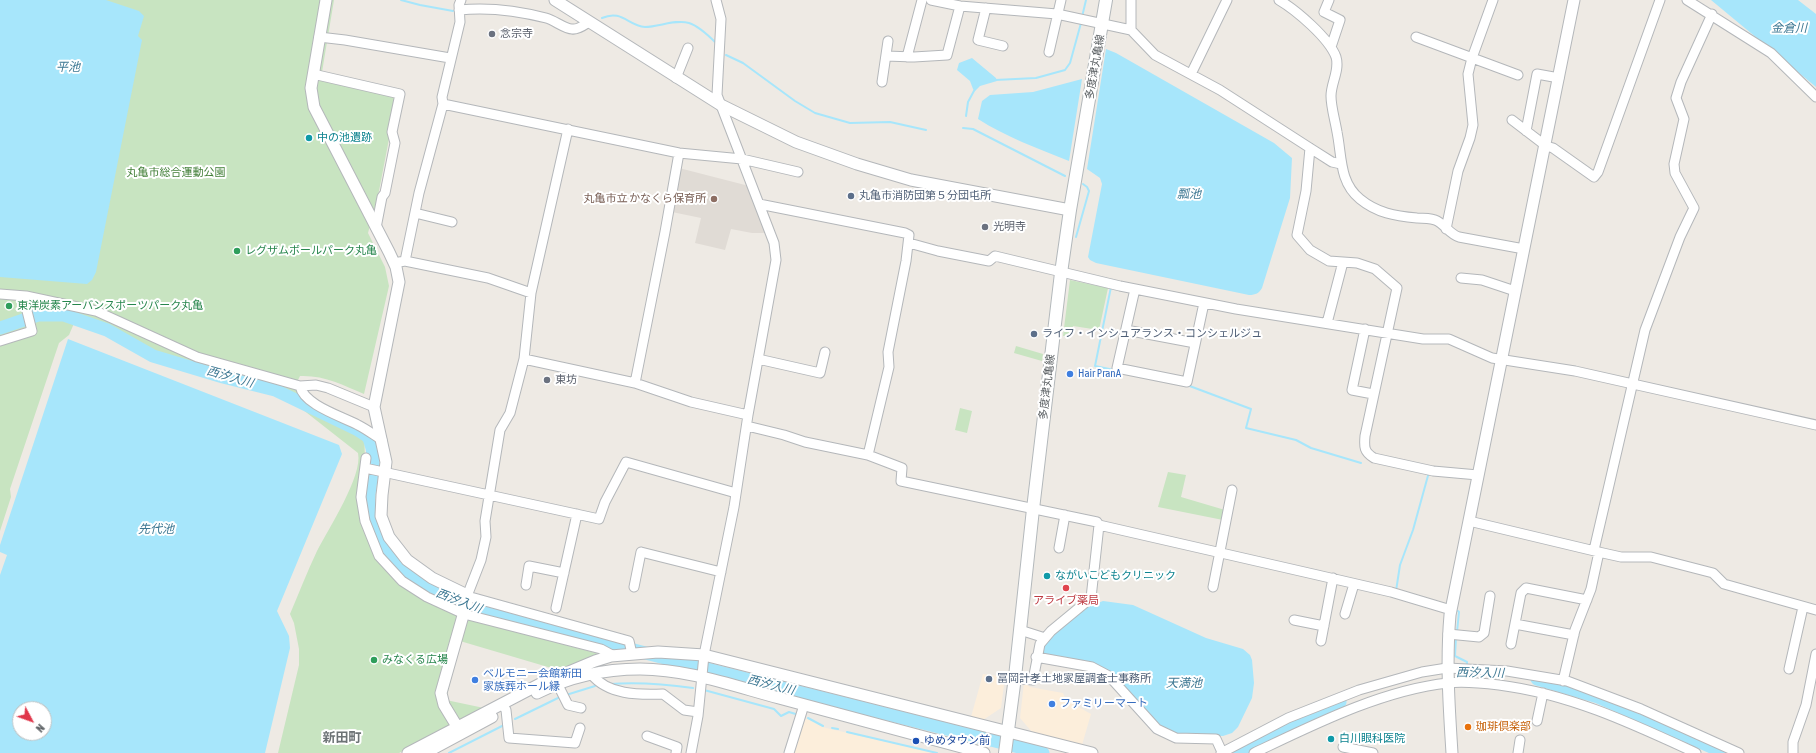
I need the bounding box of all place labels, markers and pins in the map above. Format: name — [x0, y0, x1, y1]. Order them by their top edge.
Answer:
place label: 念宗寺 — [500, 27, 533, 41]
marker: 念宗寺 — [487, 29, 497, 39]
place label: 中の池遺跡 — [317, 131, 372, 145]
marker: 中の池遺跡 — [304, 133, 314, 143]
place label: 丸亀市消防団第５分団屯所 — [859, 189, 991, 203]
marker: 丸亀市消防団第５分団屯所 — [846, 191, 856, 201]
place label: 丸亀市立 かなくら保育所 — [583, 192, 706, 206]
marker: 丸亀市立 かなくら保育所 — [709, 194, 719, 204]
place label: 光明寺 — [993, 220, 1026, 234]
marker: 光明寺 — [980, 222, 990, 232]
place label: レグザムボールパーク丸亀 — [245, 244, 377, 258]
marker: レグザムボールパーク丸亀 — [232, 246, 242, 256]
place label: 東洋炭素アーバンスポーツパーク丸亀 — [17, 299, 203, 313]
marker: 東洋炭素アーバンスポーツパーク丸亀 — [4, 301, 14, 311]
place label: ライフ・インシュアランス・コンシェルジュ — [1042, 327, 1262, 341]
marker: ライフ・インシュアランス・コンシェルジュ — [1029, 329, 1039, 339]
place label: Hair PranA — [1078, 367, 1121, 381]
marker: Hair PranA — [1065, 369, 1075, 379]
place label: 東坊 — [555, 373, 577, 387]
marker: 東坊 — [542, 375, 552, 385]
place label: ながいこどもクリニック — [1055, 569, 1176, 583]
marker: ながいこどもクリニック — [1042, 571, 1052, 581]
marker: アライブ薬局 — [1061, 583, 1071, 593]
place label: アライブ薬局 — [1033, 594, 1099, 608]
place label: みなくる広場 — [382, 653, 448, 667]
marker: みなくる広場 — [369, 655, 379, 665]
place label: ベルモニー会館新田 家族葬ホール縁 — [483, 667, 582, 693]
place label: 冨岡計孝土地家屋調査士事務所 — [997, 672, 1151, 686]
marker: 冨岡計孝土地家屋調査士事務所 — [984, 674, 994, 684]
marker: ベルモニー会館新田 家族葬ホール縁 — [470, 675, 480, 685]
place label: ファミリーマート — [1060, 697, 1148, 711]
marker: ファミリーマート — [1047, 699, 1057, 709]
place label: 珈琲倶楽部 — [1476, 720, 1531, 734]
marker: 珈琲倶楽部 — [1463, 722, 1473, 732]
place label: 白川眼科医院 — [1339, 732, 1405, 746]
place label: ゆめタウン前 — [924, 734, 990, 748]
marker: 白川眼科医院 — [1326, 734, 1336, 744]
marker: ゆめタウン前 — [911, 736, 921, 746]

